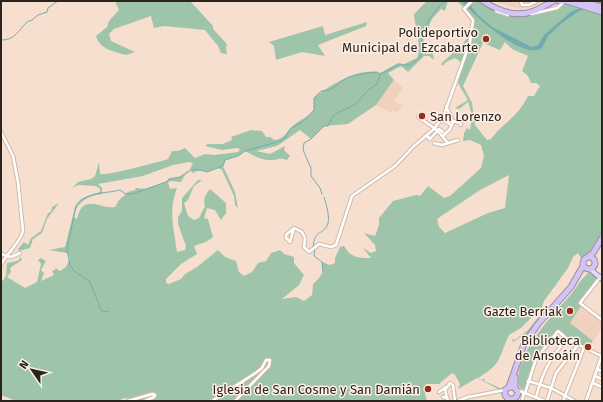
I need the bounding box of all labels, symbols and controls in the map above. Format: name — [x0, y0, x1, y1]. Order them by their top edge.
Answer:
place label: Polideportivo Municipal de Ezcabarte — [342, 25, 478, 55]
marker: Polideportivo Municipal de Ezcabarte — [481, 34, 491, 44]
place label: San Lorenzo — [430, 109, 501, 124]
marker: San Lorenzo — [417, 111, 427, 121]
place label: Gazte Berriak — [484, 304, 562, 319]
marker: Gazte Berriak — [565, 306, 575, 316]
place label: Biblioteca de Ansoáin — [515, 333, 580, 363]
marker: Biblioteca de Ansoáin — [583, 342, 593, 352]
north arrow — [12, 350, 52, 390]
text: N — [17, 358, 32, 371]
place label: Iglesia de San Cosme y San Damián — [213, 382, 420, 397]
marker: Iglesia de San Cosme y San Damián — [423, 384, 433, 394]

